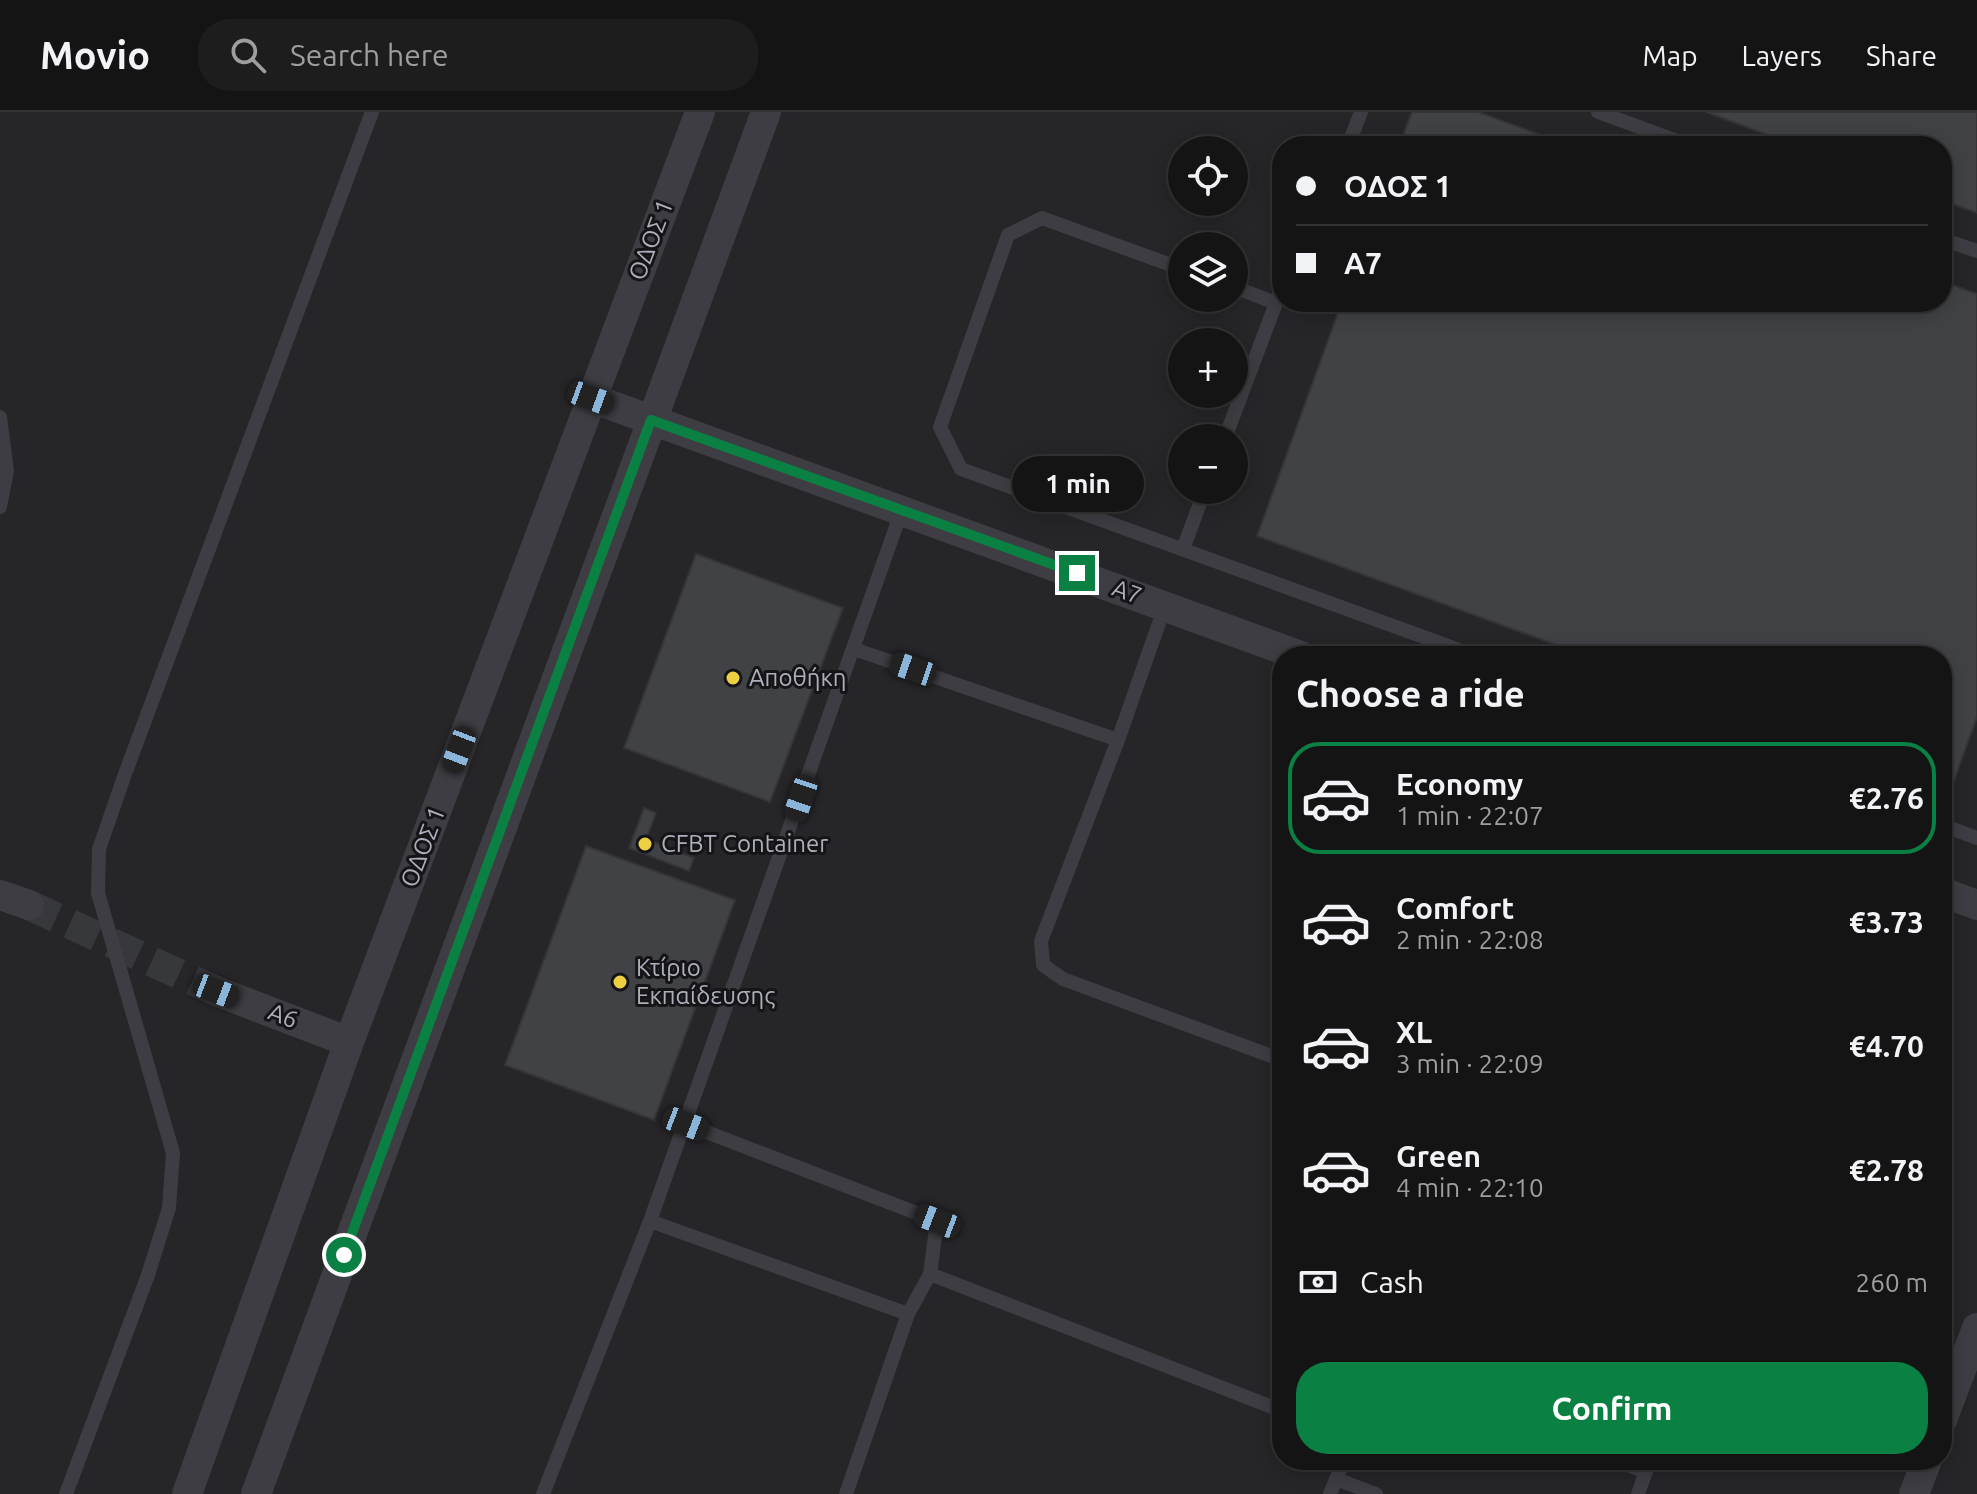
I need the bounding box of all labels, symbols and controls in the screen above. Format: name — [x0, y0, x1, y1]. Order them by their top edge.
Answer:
search box — [198, 19, 758, 91]
icon: search — [226, 33, 270, 77]
text: Movio — [40, 34, 150, 76]
text: Search here — [290, 38, 449, 72]
text: Map — [1642, 40, 1698, 71]
text: Layers — [1742, 40, 1822, 71]
text: Share — [1866, 40, 1937, 71]
map controls — [1168, 136, 1248, 504]
button: locate — [1168, 136, 1248, 216]
text: ΟΔΟΣ 1 — [1344, 169, 1452, 203]
street label: ΟΔΟΣ 1 — [623, 196, 678, 284]
button: layers — [1168, 232, 1248, 312]
text: Α7 — [1344, 246, 1382, 280]
button: + — [1168, 328, 1248, 408]
car — [564, 379, 618, 417]
button: − — [1168, 424, 1248, 504]
callout: 1 min — [1011, 457, 1143, 513]
text: 1 min — [1045, 469, 1111, 498]
route end — [1059, 555, 1095, 591]
street label: Α7 — [1109, 574, 1145, 609]
car — [886, 650, 940, 688]
place label: Αποθήκη — [749, 664, 846, 691]
marker: Αποθήκη — [724, 669, 742, 687]
text: Choose a ride — [1296, 673, 1525, 714]
car — [439, 723, 479, 777]
icon: car — [1300, 762, 1372, 834]
text: Economy — [1396, 767, 1523, 801]
car — [782, 771, 820, 825]
text: €2.76 — [1849, 781, 1924, 815]
text: 1 min · 22:07 — [1396, 801, 1544, 830]
street label: ΟΔΟΣ 1 — [395, 803, 450, 891]
place label: CFBT Container — [661, 830, 828, 857]
marker: CFBT Container — [636, 835, 654, 853]
icon: car — [1300, 886, 1372, 958]
text: Comfort — [1396, 891, 1514, 925]
text: €3.73 — [1849, 905, 1924, 939]
text: 2 min · 22:08 — [1396, 925, 1544, 954]
place label: Κτίριο Εκπαίδευσης — [636, 954, 775, 1009]
car — [189, 971, 243, 1011]
marker: Κτίριο Εκπαίδευσης — [611, 973, 629, 991]
street label: Α6 — [265, 998, 302, 1033]
icon: car — [1300, 1010, 1372, 1082]
text: XL — [1396, 1015, 1432, 1049]
text: €4.70 — [1849, 1029, 1924, 1063]
text: 3 min · 22:09 — [1396, 1049, 1544, 1078]
car — [659, 1104, 713, 1144]
icon: car — [1300, 1134, 1372, 1206]
text: Green — [1396, 1139, 1481, 1173]
text: €2.78 — [1849, 1153, 1924, 1187]
text: 4 min · 22:10 — [1396, 1173, 1544, 1202]
car — [910, 1201, 964, 1241]
route start — [326, 1237, 362, 1273]
icon: cash — [1296, 1260, 1340, 1304]
text: Cash — [1360, 1265, 1424, 1299]
text: 260 m — [1856, 1268, 1928, 1297]
button: Confirm — [1296, 1362, 1928, 1454]

